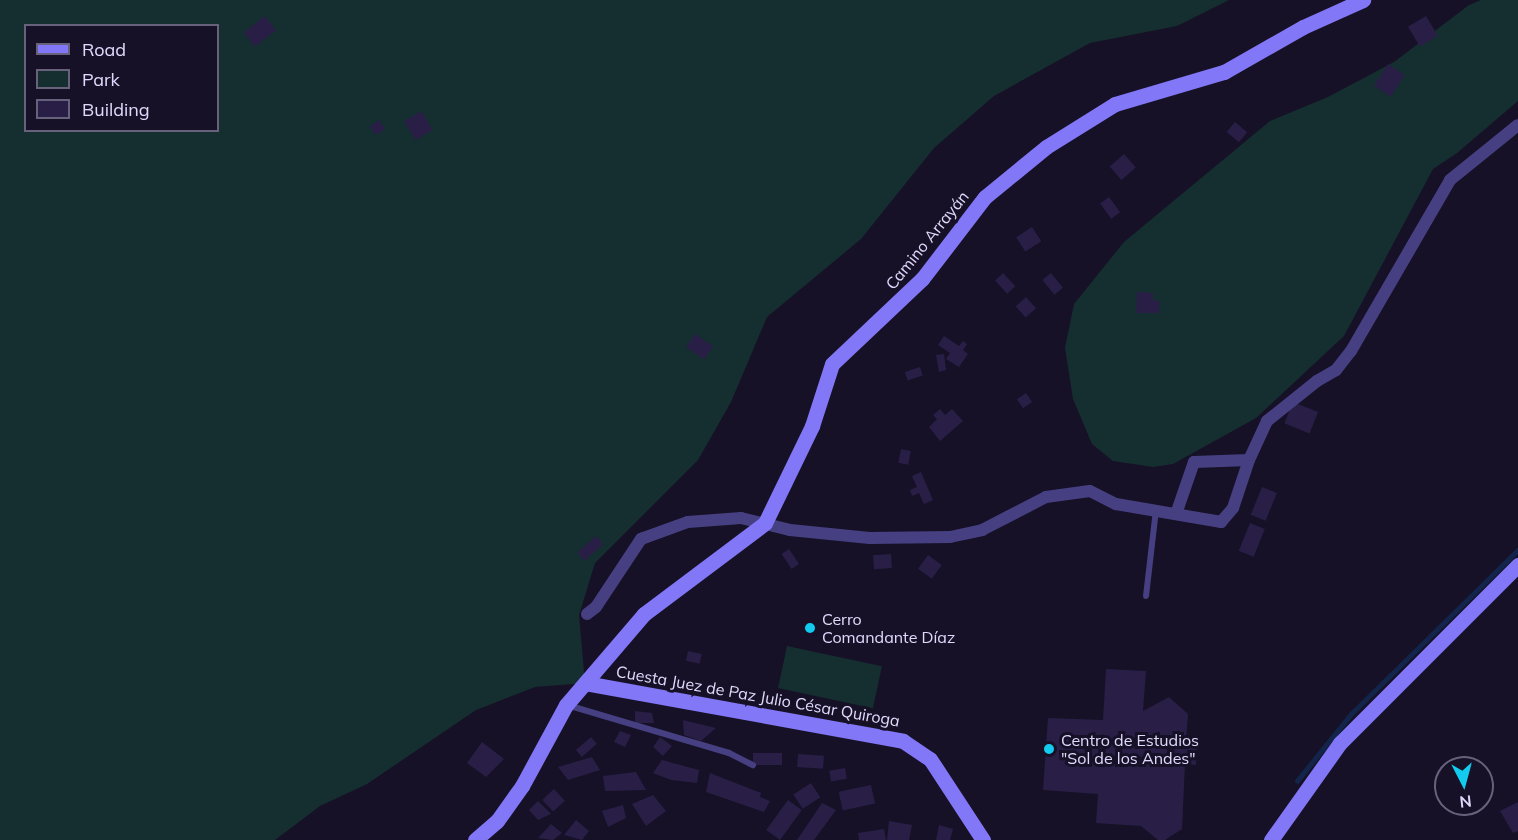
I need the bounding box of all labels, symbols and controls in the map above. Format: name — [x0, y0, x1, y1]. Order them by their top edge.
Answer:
legend — [24, 24, 219, 132]
text: Road — [82, 38, 126, 61]
text: Park — [82, 68, 120, 91]
text: Building — [82, 98, 150, 121]
street label: Camino Arrayán — [881, 187, 973, 293]
place label: Cerro Comandante Díaz — [822, 609, 955, 647]
marker: Cerro Comandante Díaz — [803, 621, 817, 635]
street label: Cuesta Juez de Paz Julio César Quiroga — [615, 662, 901, 730]
place label: Centro de Estudios "Sol de los Andes" — [1061, 730, 1199, 768]
marker: Centro de Estudios "Sol de los Andes" — [1042, 742, 1056, 756]
north arrow — [1434, 756, 1494, 816]
text: N — [1459, 791, 1473, 812]

